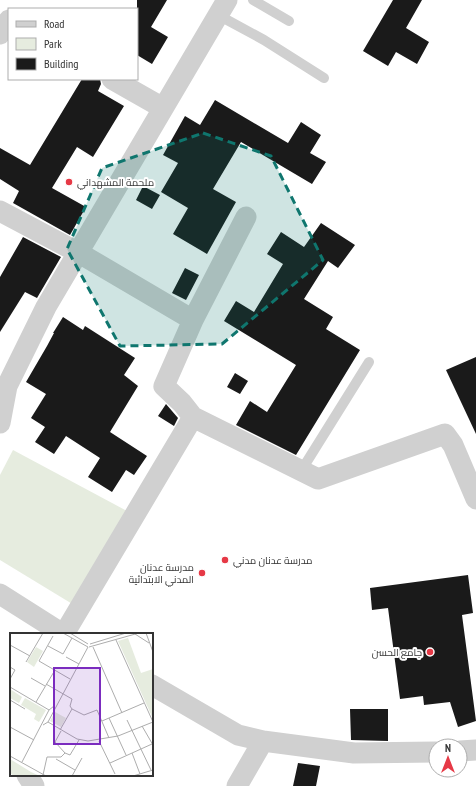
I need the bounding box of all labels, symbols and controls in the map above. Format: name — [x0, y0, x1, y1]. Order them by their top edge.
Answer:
legend — [8, 8, 138, 80]
text: Road — [44, 16, 64, 31]
text: Park — [44, 36, 62, 51]
text: Building — [44, 56, 79, 71]
place label: ملحمة المشهداني — [77, 176, 154, 190]
marker: ملحمة المشهداني — [64, 177, 74, 187]
place label: مدرسة عدنان مدني — [233, 554, 313, 568]
marker: مدرسة عدنان مدني — [220, 555, 230, 565]
place label: مدرسة عدنان المدني الابتدائية — [129, 561, 194, 587]
marker: مدرسة عدنان المدني الابتدائية — [197, 568, 207, 578]
inset map — [10, 633, 153, 776]
place label: جامع الحسن — [372, 646, 422, 659]
marker: جامع الحسن — [425, 647, 435, 657]
north arrow — [428, 738, 468, 778]
text: N — [445, 741, 451, 755]

